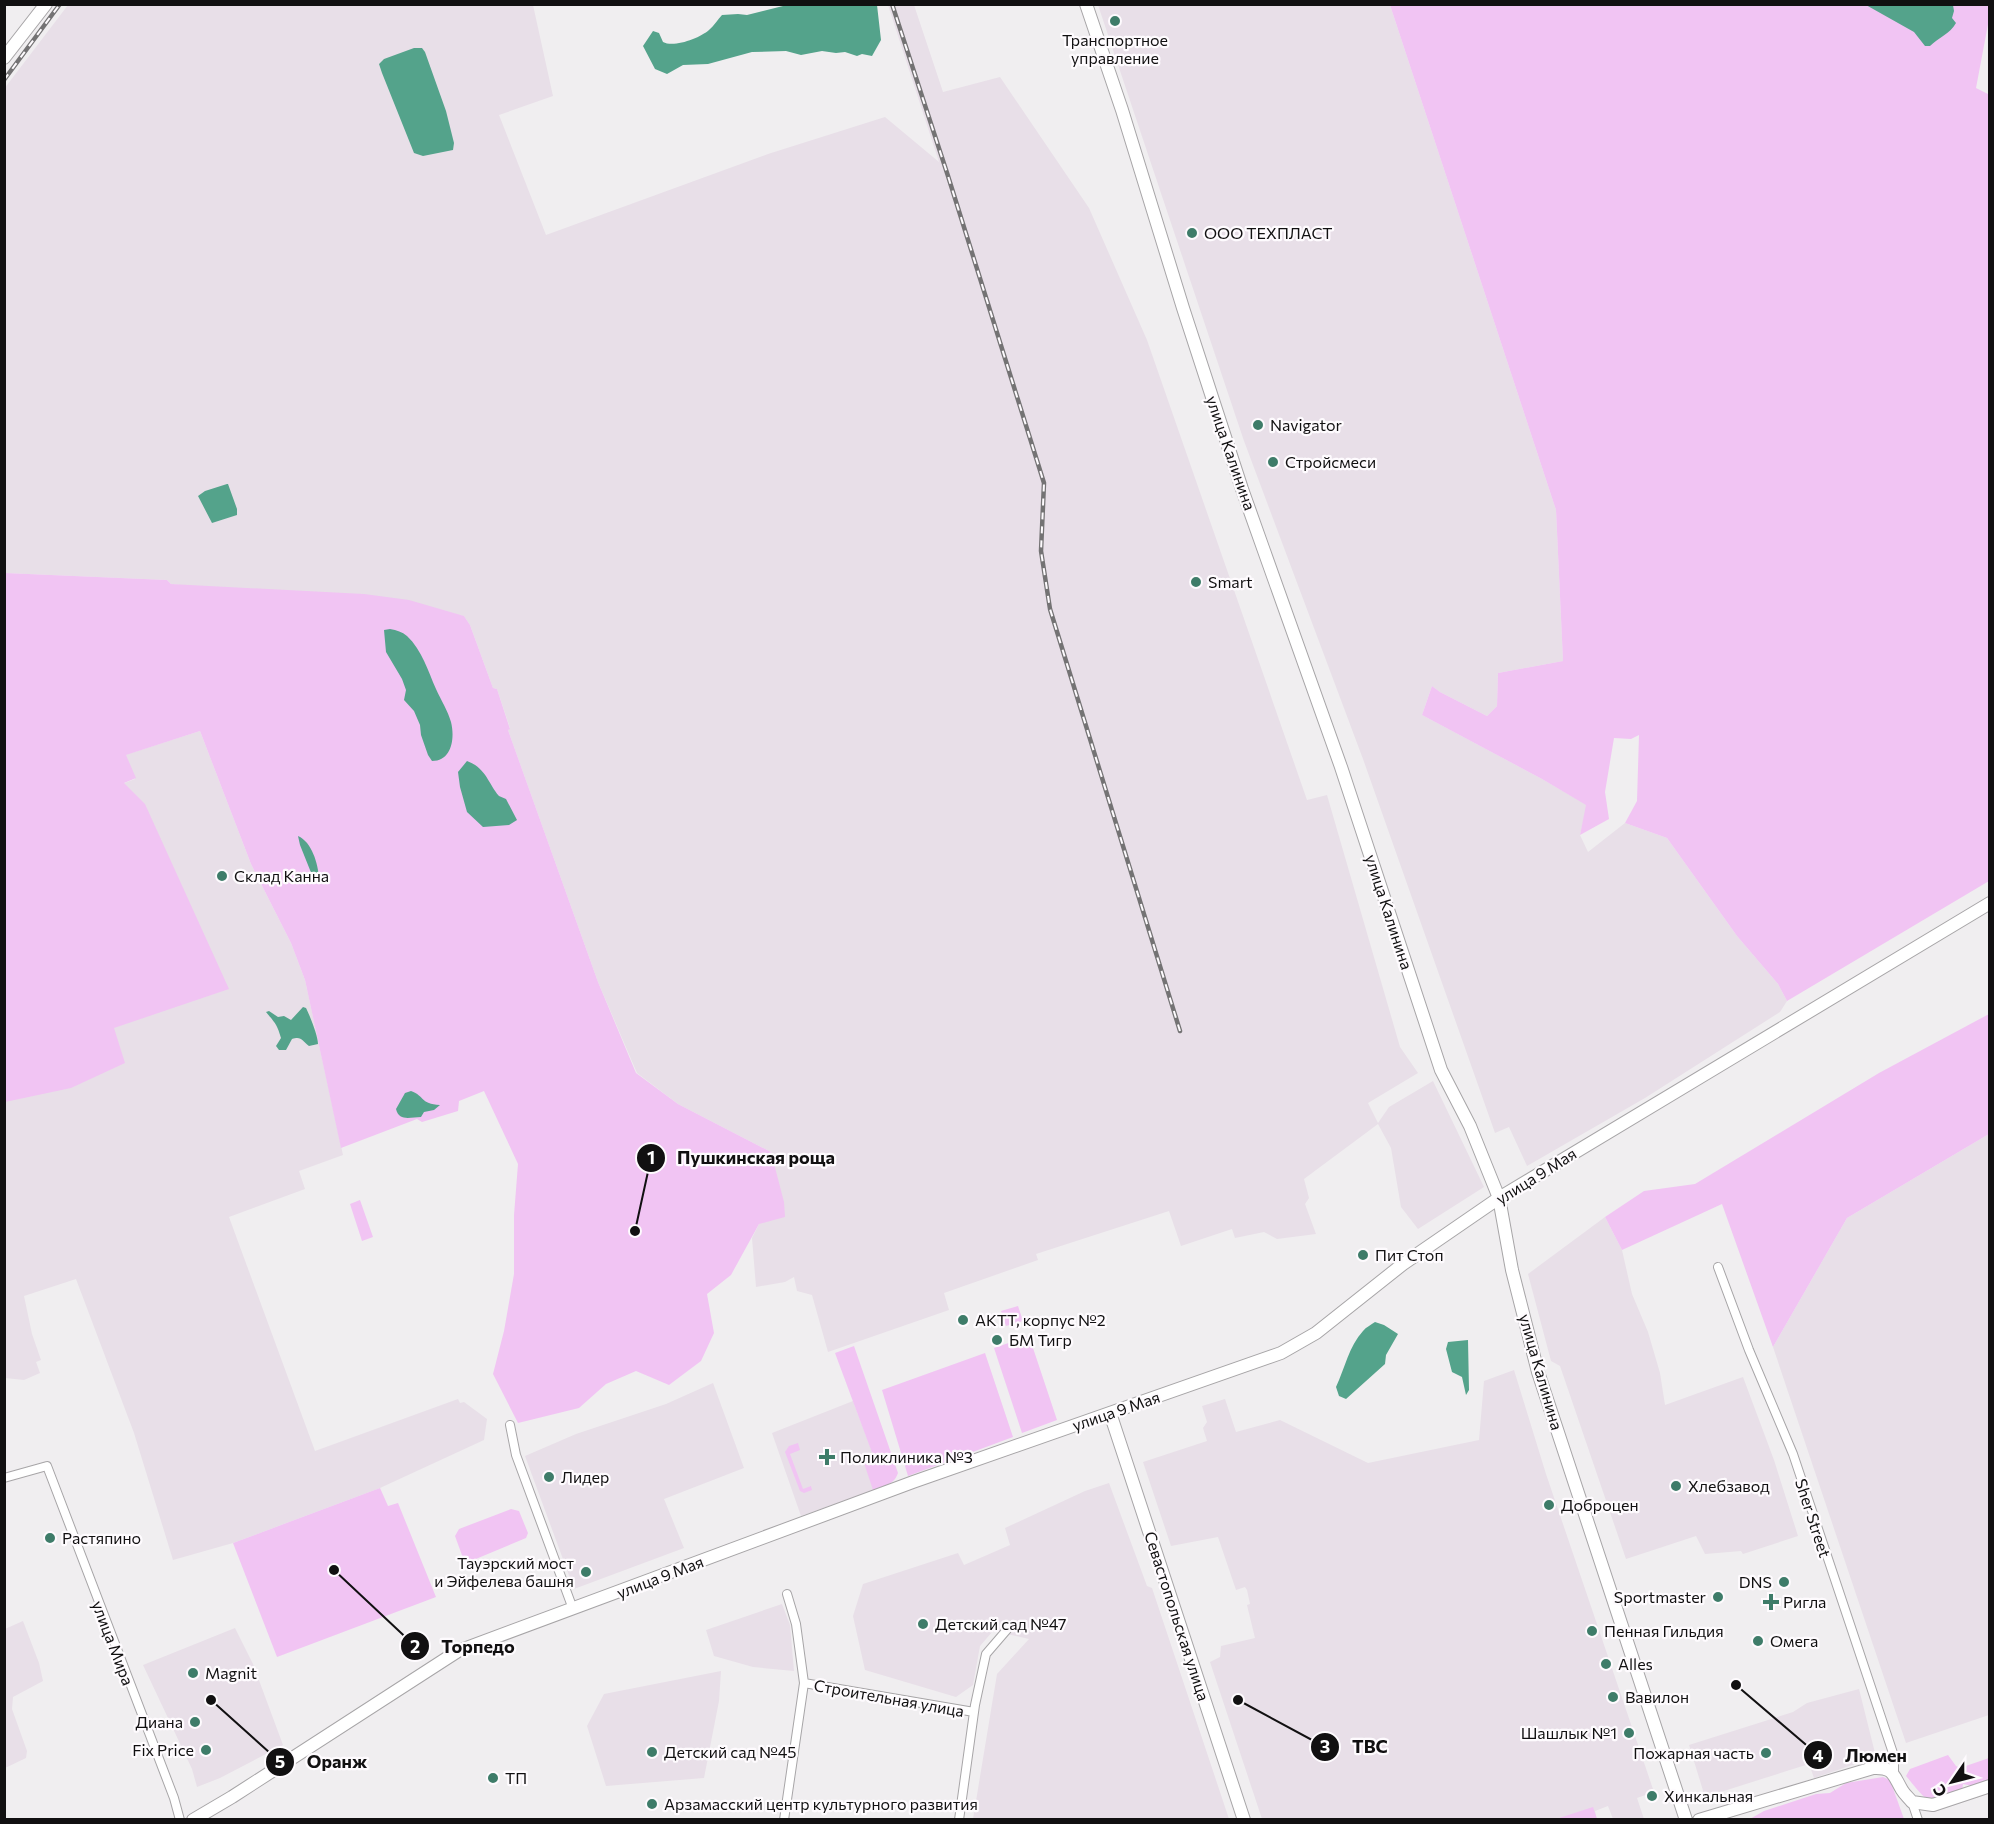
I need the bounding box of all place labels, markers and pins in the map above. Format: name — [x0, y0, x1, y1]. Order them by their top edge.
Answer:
marker: Транспортное управление — [1108, 14, 1122, 28]
place label: Транспортное управление — [1062, 30, 1168, 67]
place label: ООО ТЕХПЛАСТ — [1204, 223, 1333, 242]
marker: ООО ТЕХПЛАСТ — [1185, 226, 1199, 240]
place label: Navigator — [1270, 415, 1342, 434]
marker: Navigator — [1251, 418, 1265, 432]
place label: Стройсмеси — [1285, 452, 1376, 471]
marker: Стройсмеси — [1266, 455, 1280, 469]
place label: Smart — [1208, 572, 1253, 591]
marker: Smart — [1189, 575, 1203, 589]
place label: Склад Канна — [234, 866, 329, 885]
marker: Склад Канна — [215, 869, 229, 883]
callout: Пушкинская роща — [636, 1140, 847, 1176]
place label: Пит Стоп — [1375, 1245, 1444, 1264]
marker: Пит Стоп — [1356, 1248, 1370, 1262]
place label: АКТТ, корпус №2 — [975, 1310, 1106, 1329]
marker: АКТТ, корпус №2 — [956, 1313, 970, 1327]
place label: БМ Тигр — [1009, 1330, 1072, 1349]
marker: БМ Тигр — [990, 1333, 1004, 1347]
place label: Поликлиника №3 — [840, 1447, 973, 1466]
marker: Поликлиника №3 — [818, 1448, 836, 1466]
place label: Лидер — [561, 1467, 609, 1486]
marker: Лидер — [542, 1470, 556, 1484]
place label: Хлебзавод — [1688, 1476, 1770, 1495]
marker: Хлебзавод — [1669, 1479, 1683, 1493]
place label: Доброцен — [1561, 1495, 1639, 1514]
marker: Доброцен — [1542, 1498, 1556, 1512]
place label: Растяпино — [62, 1528, 141, 1547]
marker: Растяпино — [43, 1531, 57, 1545]
place label: Тауэрский мост и Эйфелева башня — [434, 1553, 574, 1590]
marker: Тауэрский мост и Эйфелева башня — [579, 1565, 593, 1579]
place label: DNS — [1739, 1572, 1772, 1591]
marker: DNS — [1777, 1575, 1791, 1589]
place label: Sportmaster — [1614, 1587, 1707, 1606]
marker: Sportmaster — [1711, 1590, 1725, 1604]
place label: Ригла — [1783, 1592, 1826, 1611]
marker: Ригла — [1764, 1595, 1778, 1609]
place label: Детский сад №47 — [935, 1614, 1066, 1633]
marker: Детский сад №47 — [916, 1617, 930, 1631]
place label: Пенная Гильдия — [1604, 1621, 1724, 1640]
marker: Пенная Гильдия — [1585, 1624, 1599, 1638]
callout: Торпедо — [400, 1628, 527, 1664]
place label: Омега — [1770, 1631, 1818, 1650]
marker: Омега — [1751, 1634, 1765, 1648]
place label: Alles — [1618, 1654, 1653, 1673]
marker: Alles — [1599, 1657, 1613, 1671]
place label: Magnit — [205, 1663, 257, 1682]
marker: Magnit — [186, 1666, 200, 1680]
place label: Вавилон — [1625, 1687, 1689, 1706]
marker: Вавилон — [1606, 1690, 1620, 1704]
place label: Диана — [136, 1712, 183, 1731]
marker: Диана — [188, 1715, 202, 1729]
place label: Шашлык №1 — [1521, 1723, 1617, 1742]
marker: Шашлык №1 — [1622, 1726, 1636, 1740]
callout: ТВС — [1310, 1729, 1400, 1765]
callout: Люмен — [1803, 1737, 1919, 1773]
place label: Fix Price — [132, 1740, 194, 1759]
place label: Детский сад №45 — [664, 1742, 796, 1761]
marker: Fix Price — [199, 1743, 213, 1757]
place label: Пожарная часть — [1633, 1743, 1754, 1762]
callout: Оранж — [265, 1744, 379, 1780]
marker: Детский сад №45 — [645, 1745, 659, 1759]
marker: Пожарная часть — [1759, 1746, 1773, 1760]
place label: ТП — [505, 1768, 527, 1787]
marker: ТП — [486, 1771, 500, 1785]
place label: Хинкальная — [1664, 1786, 1753, 1805]
marker: Хинкальная — [1645, 1789, 1659, 1803]
place label: Арзамасский центр культурного развития — [664, 1794, 978, 1813]
marker: Арзамасский центр культурного развития — [645, 1797, 659, 1811]

